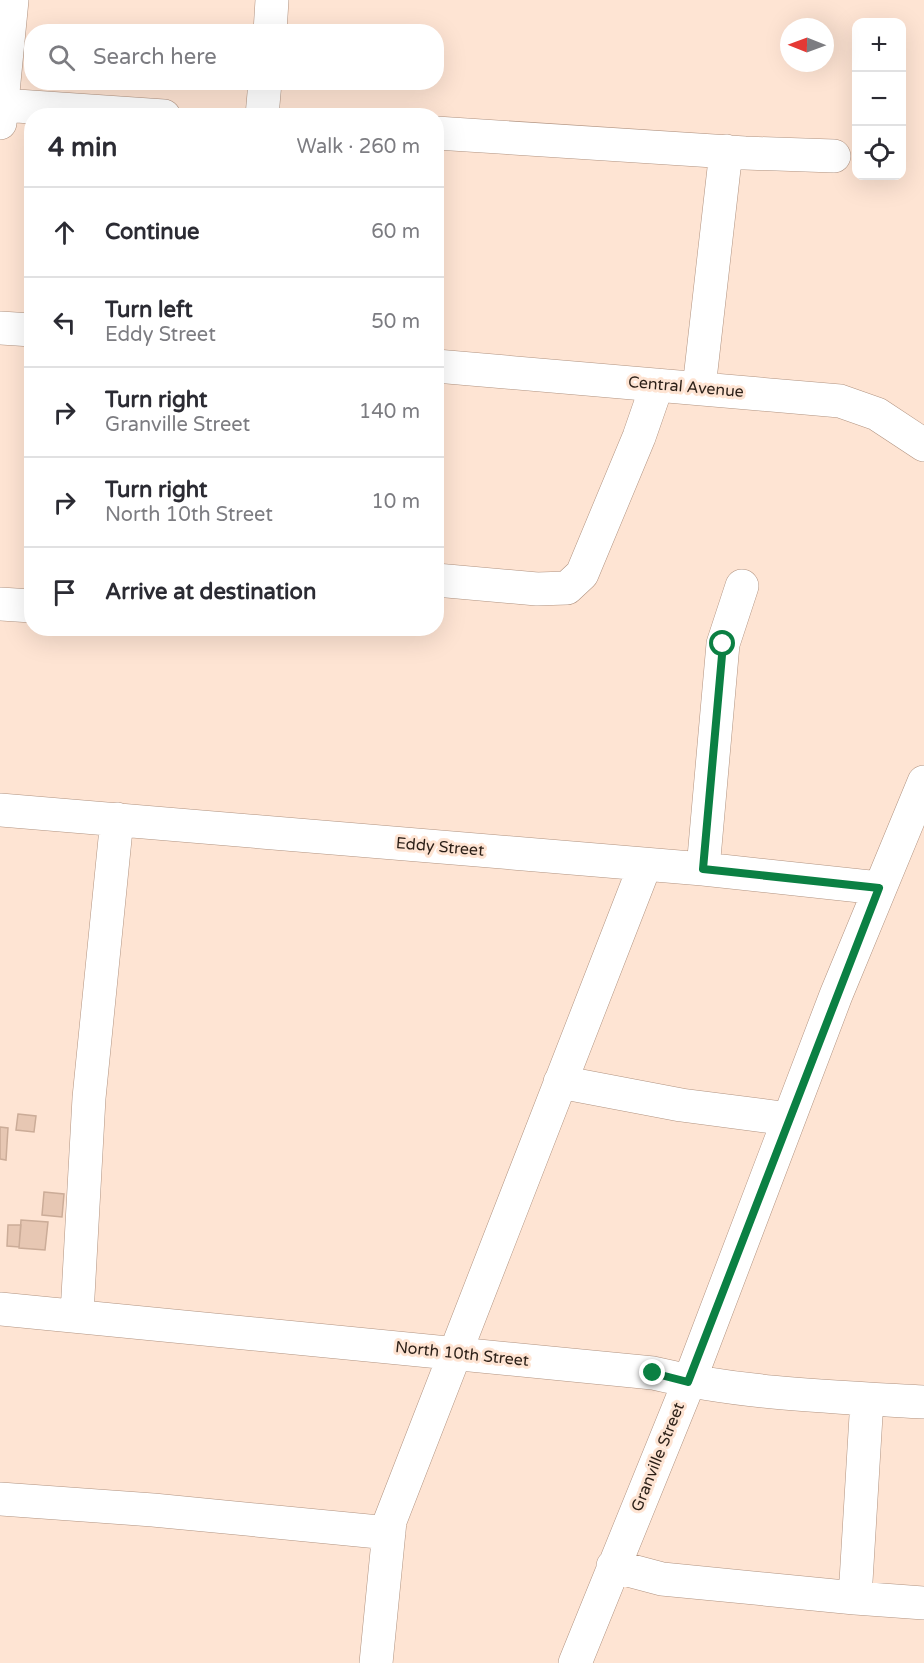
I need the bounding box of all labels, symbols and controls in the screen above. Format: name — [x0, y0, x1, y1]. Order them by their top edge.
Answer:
north arrow — [780, 18, 834, 72]
map controls — [852, 18, 906, 180]
button: + — [852, 18, 906, 72]
search box — [24, 24, 444, 90]
icon: search — [45, 41, 78, 74]
text: Search here — [93, 44, 217, 70]
button: − — [852, 72, 906, 126]
button: locate — [852, 126, 906, 180]
text: 4 min — [48, 132, 117, 163]
text: Walk · 260 m — [297, 135, 420, 159]
icon: ahead — [48, 216, 81, 249]
text: Continue — [105, 219, 200, 245]
text: 60 m — [371, 220, 420, 244]
text: Turn left — [105, 297, 193, 323]
icon: left — [48, 306, 81, 339]
text: 50 m — [371, 310, 420, 334]
text: Eddy Street — [105, 323, 216, 347]
street label: Central Avenue — [627, 372, 745, 402]
text: Turn right — [105, 387, 207, 413]
icon: right — [48, 396, 81, 429]
text: 140 m — [359, 400, 420, 424]
text: Granville Street — [105, 413, 250, 437]
text: Turn right — [105, 477, 207, 503]
icon: right — [48, 486, 81, 519]
text: 10 m — [371, 490, 420, 514]
text: North 10th Street — [105, 503, 273, 527]
icon: arrive — [48, 576, 81, 609]
text: Arrive at destination — [105, 579, 316, 605]
route start — [709, 630, 735, 656]
street label: Eddy Street — [395, 833, 485, 861]
street label: North 10th Street — [394, 1337, 530, 1371]
route end — [639, 1359, 665, 1385]
street label: Granville Street — [627, 1399, 689, 1515]

